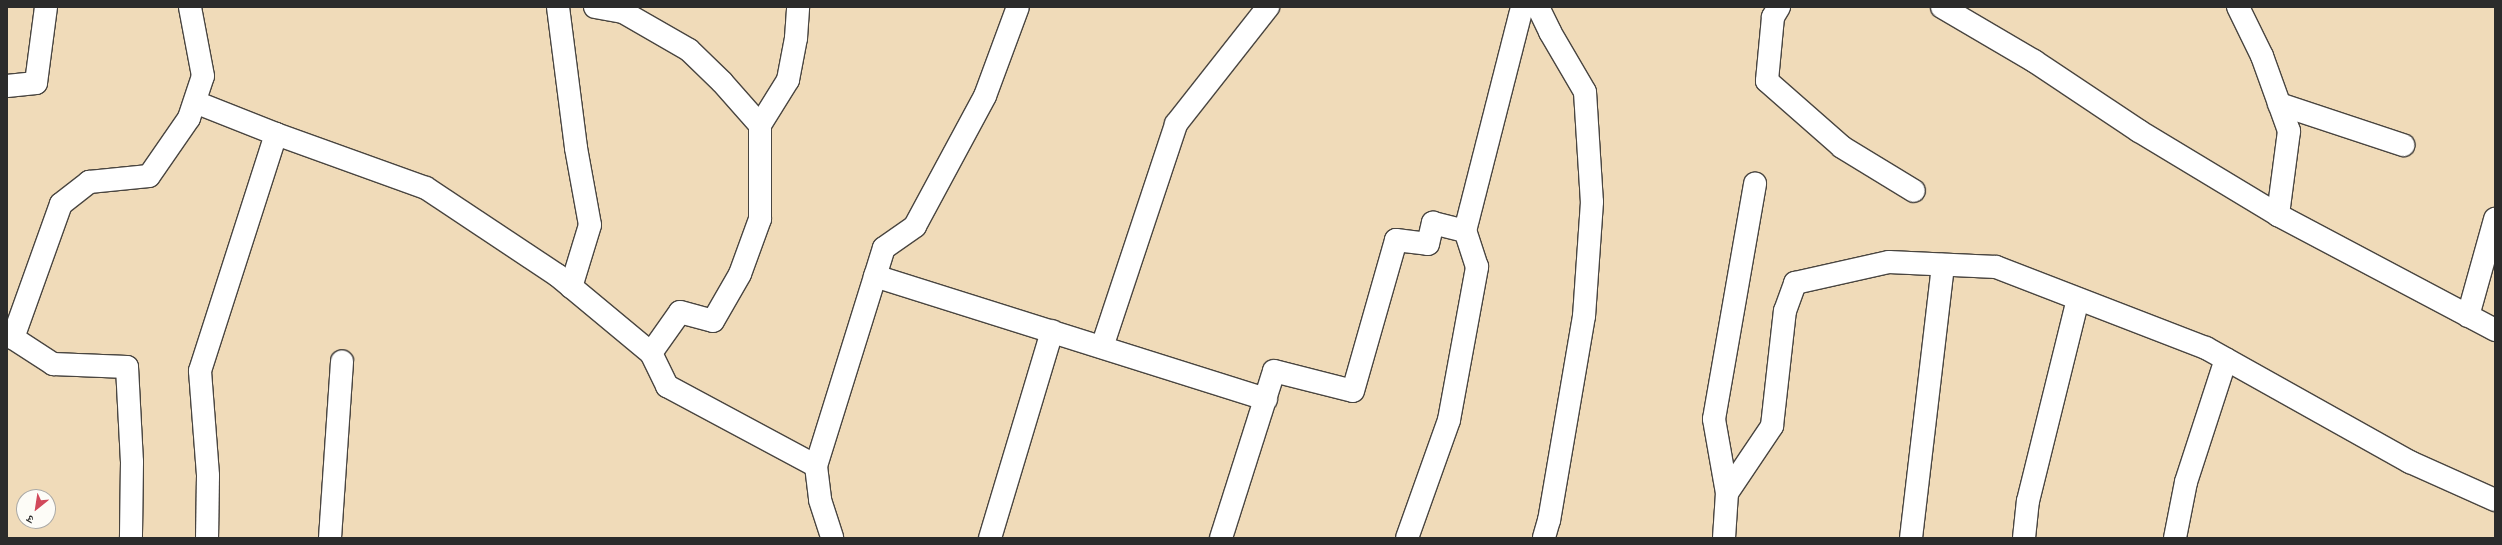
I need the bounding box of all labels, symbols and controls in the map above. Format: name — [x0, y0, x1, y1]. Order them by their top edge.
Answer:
north arrow — [16, 489, 56, 529]
text: उ — [25, 512, 36, 526]

